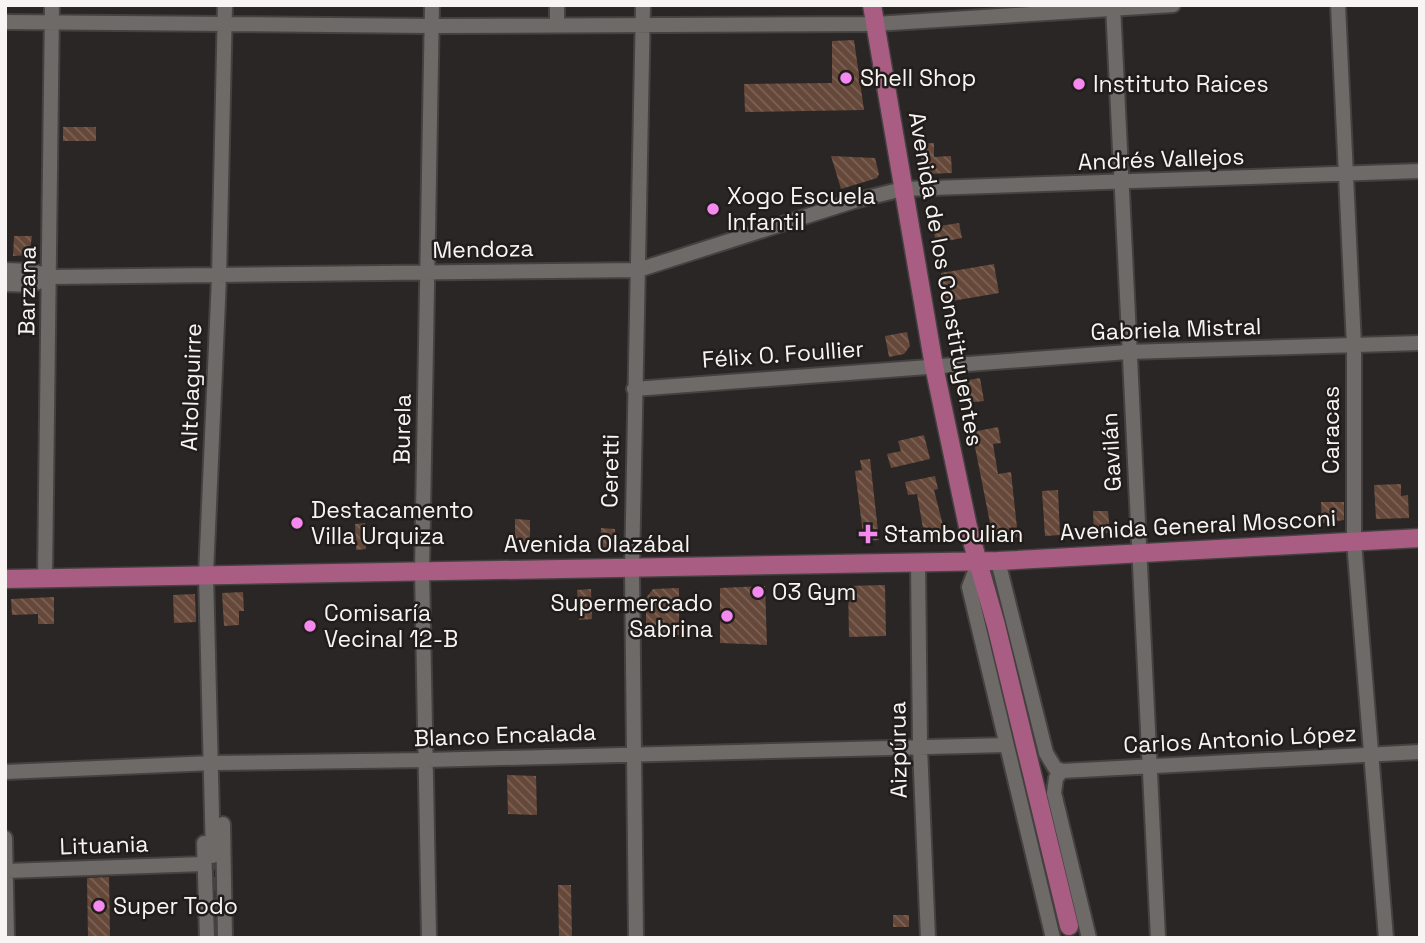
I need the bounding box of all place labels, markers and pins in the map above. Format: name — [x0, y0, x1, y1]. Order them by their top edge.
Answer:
place label: Shell Shop — [860, 63, 976, 93]
place label: Instituto Raices — [1093, 69, 1269, 99]
marker: Shell Shop — [838, 70, 854, 86]
marker: Instituto Raices — [1071, 76, 1087, 92]
place label: Xogo Escuela Infantil — [727, 181, 876, 237]
marker: Xogo Escuela Infantil — [705, 201, 721, 217]
place label: Destacamento Villa Urquiza — [311, 495, 474, 551]
marker: Destacamento Villa Urquiza — [289, 515, 305, 531]
place label: Stamboulian — [884, 519, 1023, 549]
marker: Stamboulian — [858, 524, 878, 544]
place label: O3 Gym — [772, 577, 856, 607]
marker: O3 Gym — [750, 584, 766, 600]
place label: Supermercado Sabrina — [550, 588, 713, 644]
place label: Comisaría Vecinal 12-B — [324, 598, 458, 654]
marker: Supermercado Sabrina — [719, 608, 735, 624]
marker: Comisaría Vecinal 12-B — [302, 618, 318, 634]
place label: Super Todo — [113, 891, 238, 921]
marker: Super Todo — [91, 898, 107, 914]

